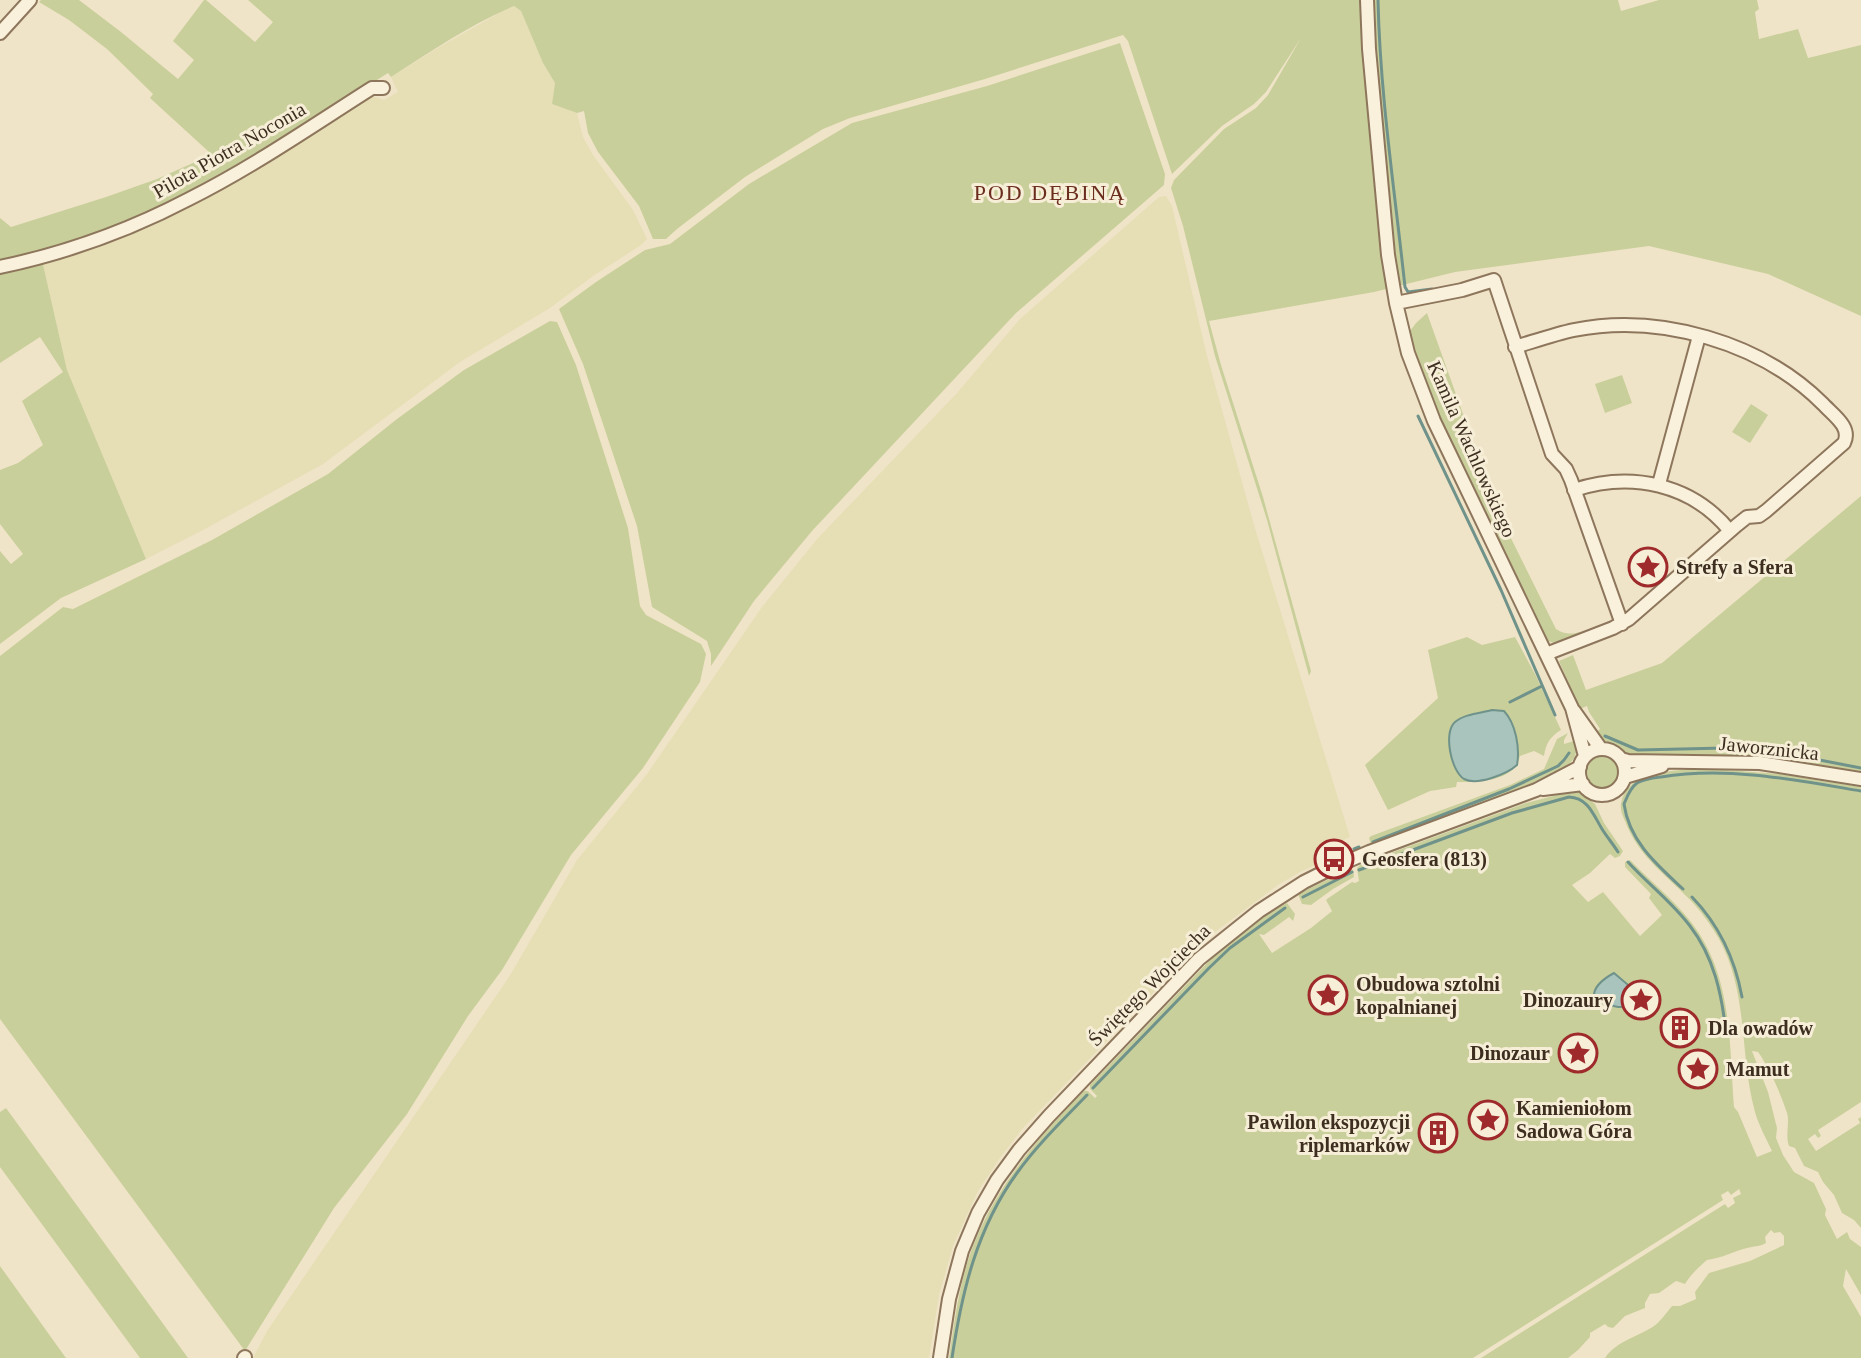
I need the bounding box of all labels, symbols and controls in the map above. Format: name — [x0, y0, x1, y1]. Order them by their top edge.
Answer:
street label: Pilota Piotra Noconia — [149, 97, 309, 203]
district label: POD DĘBINĄ — [974, 180, 1126, 205]
street label: Kamila Wachlowskiego — [1422, 357, 1521, 541]
place icon: Strefy a Sfera — [1627, 546, 1669, 588]
place label: Strefy a Sfera — [1676, 556, 1793, 579]
street label: Jaworznicka — [1718, 732, 1820, 764]
bus stop icon: Geosfera (813) — [1313, 838, 1355, 880]
place label: Geosfera (813) — [1362, 848, 1487, 871]
street label: Świętego Wojciecha — [1083, 919, 1215, 1051]
place label: Obudowa sztolni kopalnianej — [1356, 973, 1500, 1019]
place icon: Obudowa sztolni kopalnianej — [1307, 974, 1349, 1016]
place icon: Dinozaury — [1620, 979, 1662, 1021]
place label: Dinozaury — [1523, 989, 1613, 1012]
building icon: Dla owadów — [1659, 1007, 1701, 1049]
place label: Dla owadów — [1708, 1017, 1814, 1039]
place icon: Dinozaur — [1557, 1032, 1599, 1074]
place label: Dinozaur — [1470, 1042, 1550, 1064]
place icon: Mamut — [1677, 1048, 1719, 1090]
place label: Mamut — [1726, 1058, 1790, 1080]
place label: Kamieniołom Sadowa Góra — [1516, 1097, 1632, 1142]
place icon: Kamieniołom Sadowa Góra — [1467, 1099, 1509, 1141]
place label: Pawilon ekspozycji riplemarków — [1247, 1111, 1411, 1157]
building icon: Pawilon ekspozycji riplemarków — [1417, 1112, 1459, 1154]

